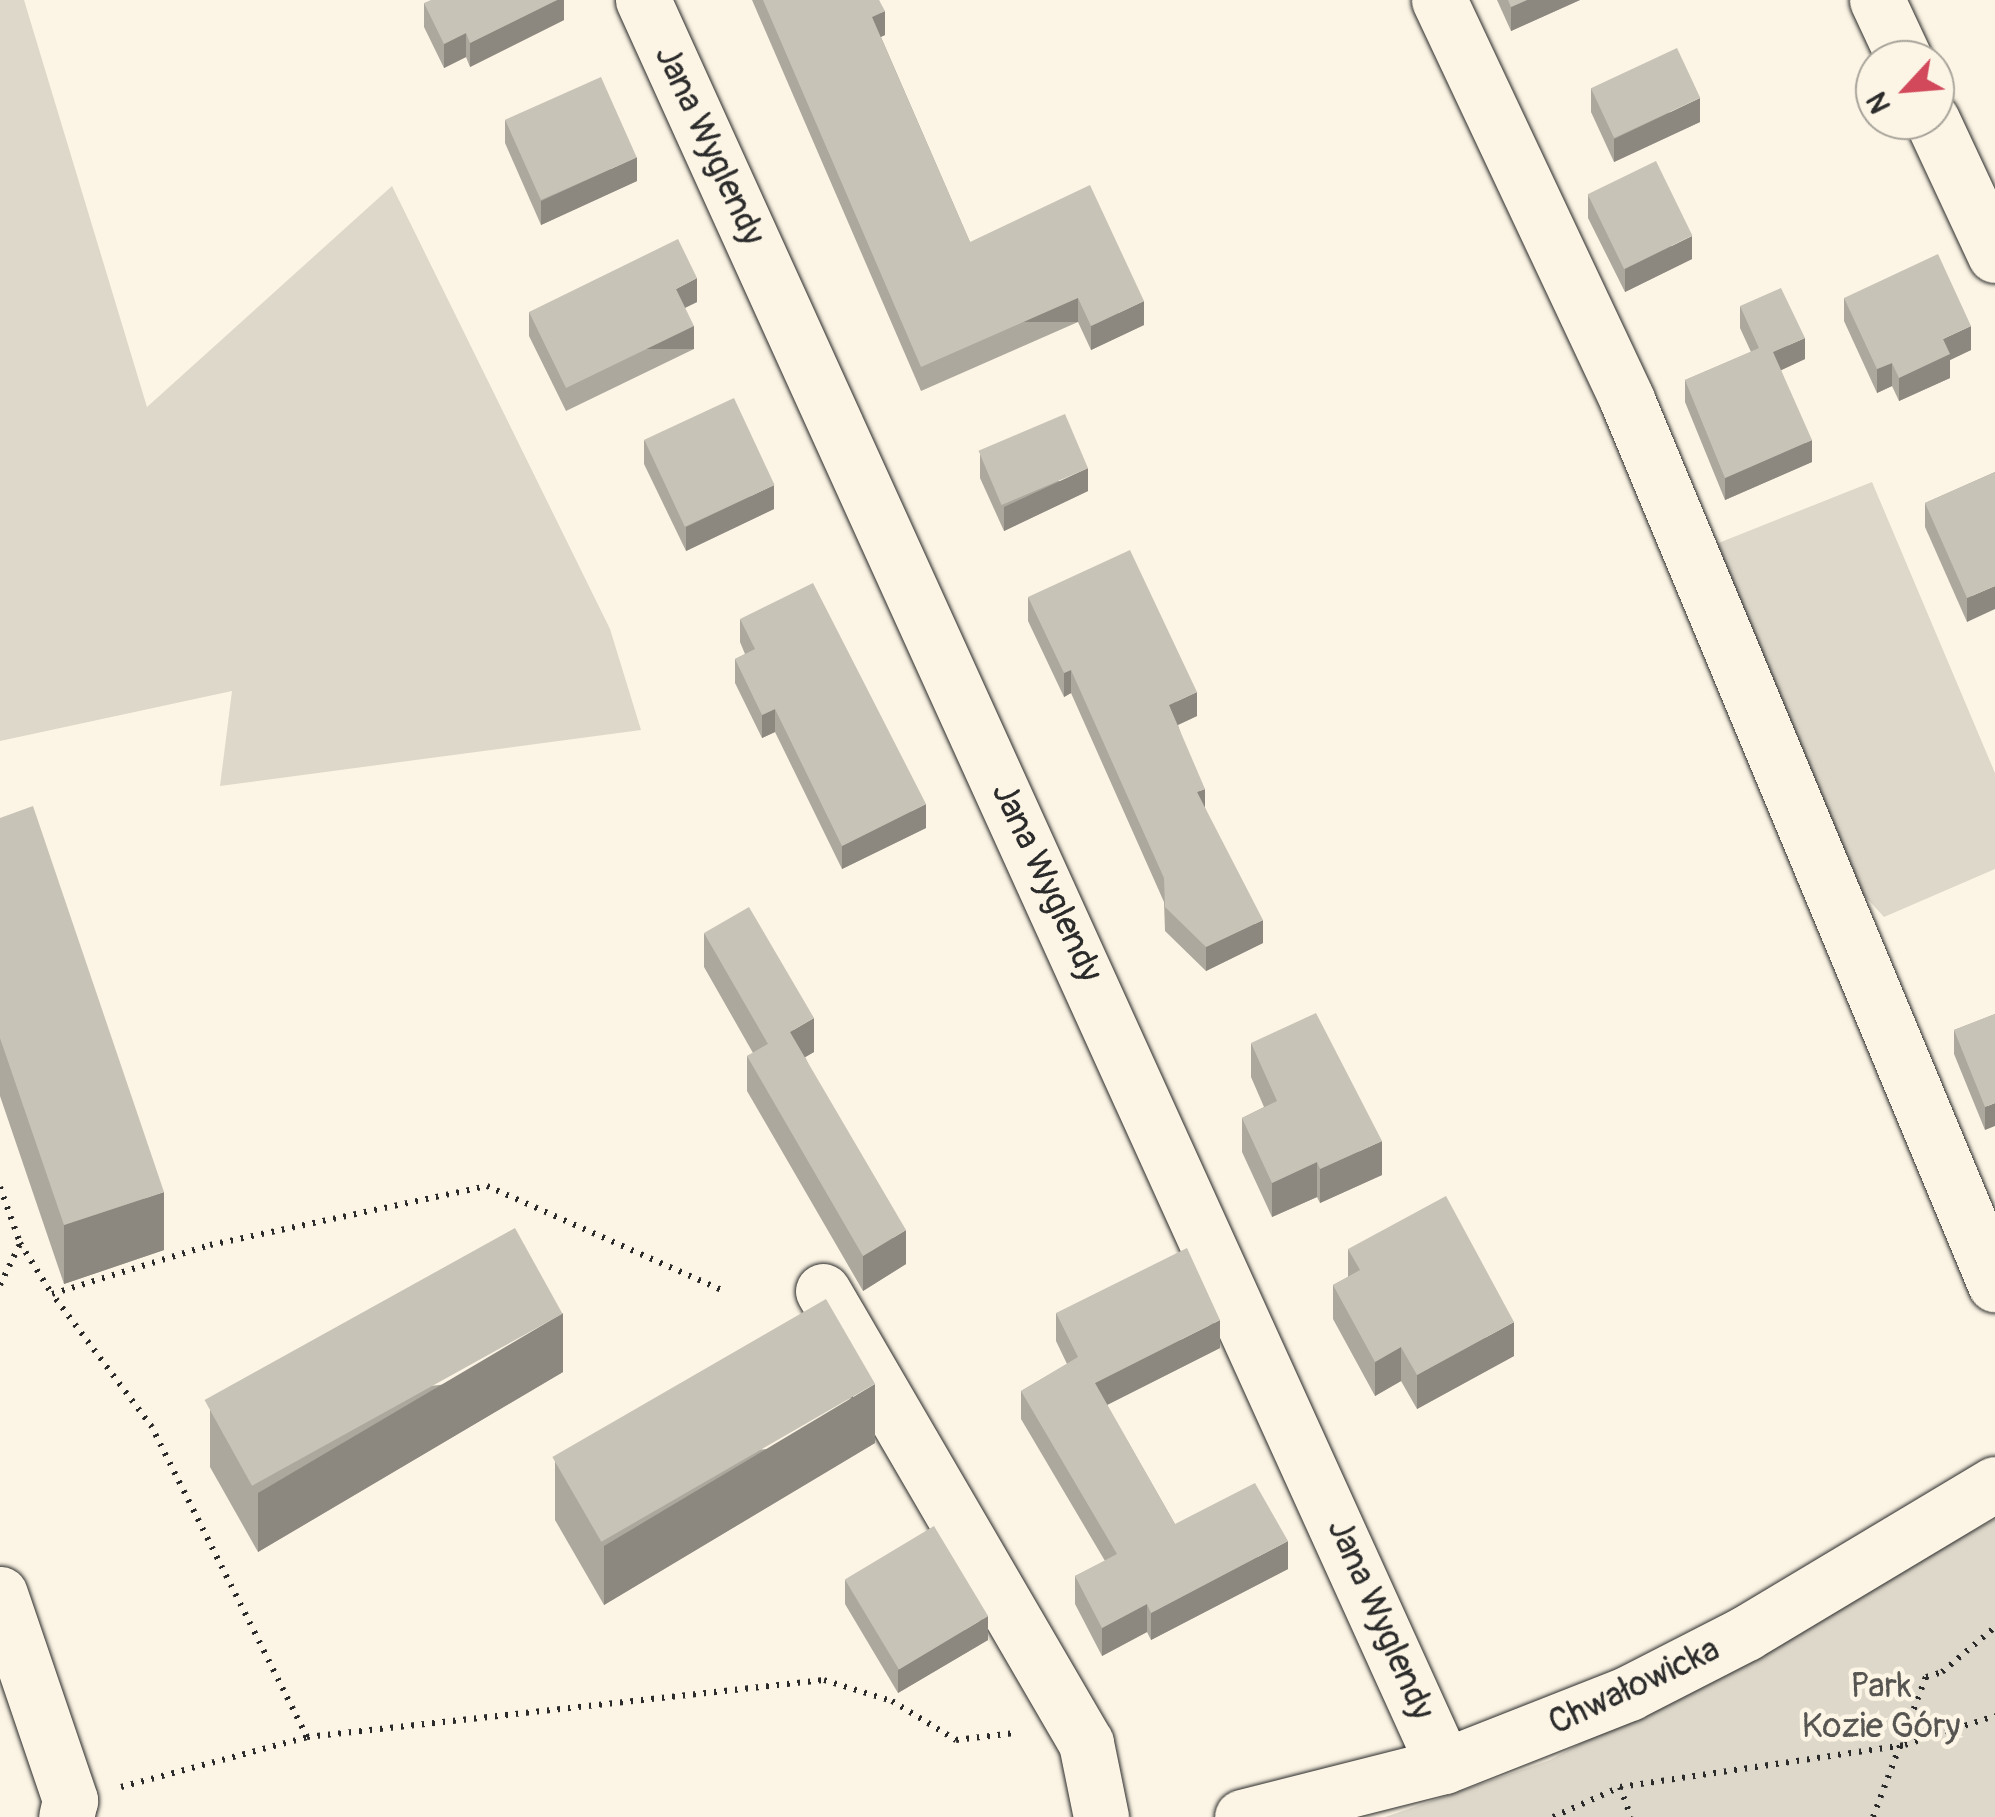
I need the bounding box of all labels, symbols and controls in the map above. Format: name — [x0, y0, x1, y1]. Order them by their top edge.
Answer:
street label: Jana Wyglendy — [646, 39, 774, 251]
north arrow — [1855, 40, 1955, 140]
text: N — [1860, 86, 1899, 119]
street label: Jana Wyglendy — [983, 776, 1111, 988]
street label: Jana Wyglendy — [1318, 1512, 1444, 1726]
street label: Chwałowicka — [1542, 1628, 1726, 1744]
park label: Park Kozie Góry — [1801, 1665, 1961, 1747]

